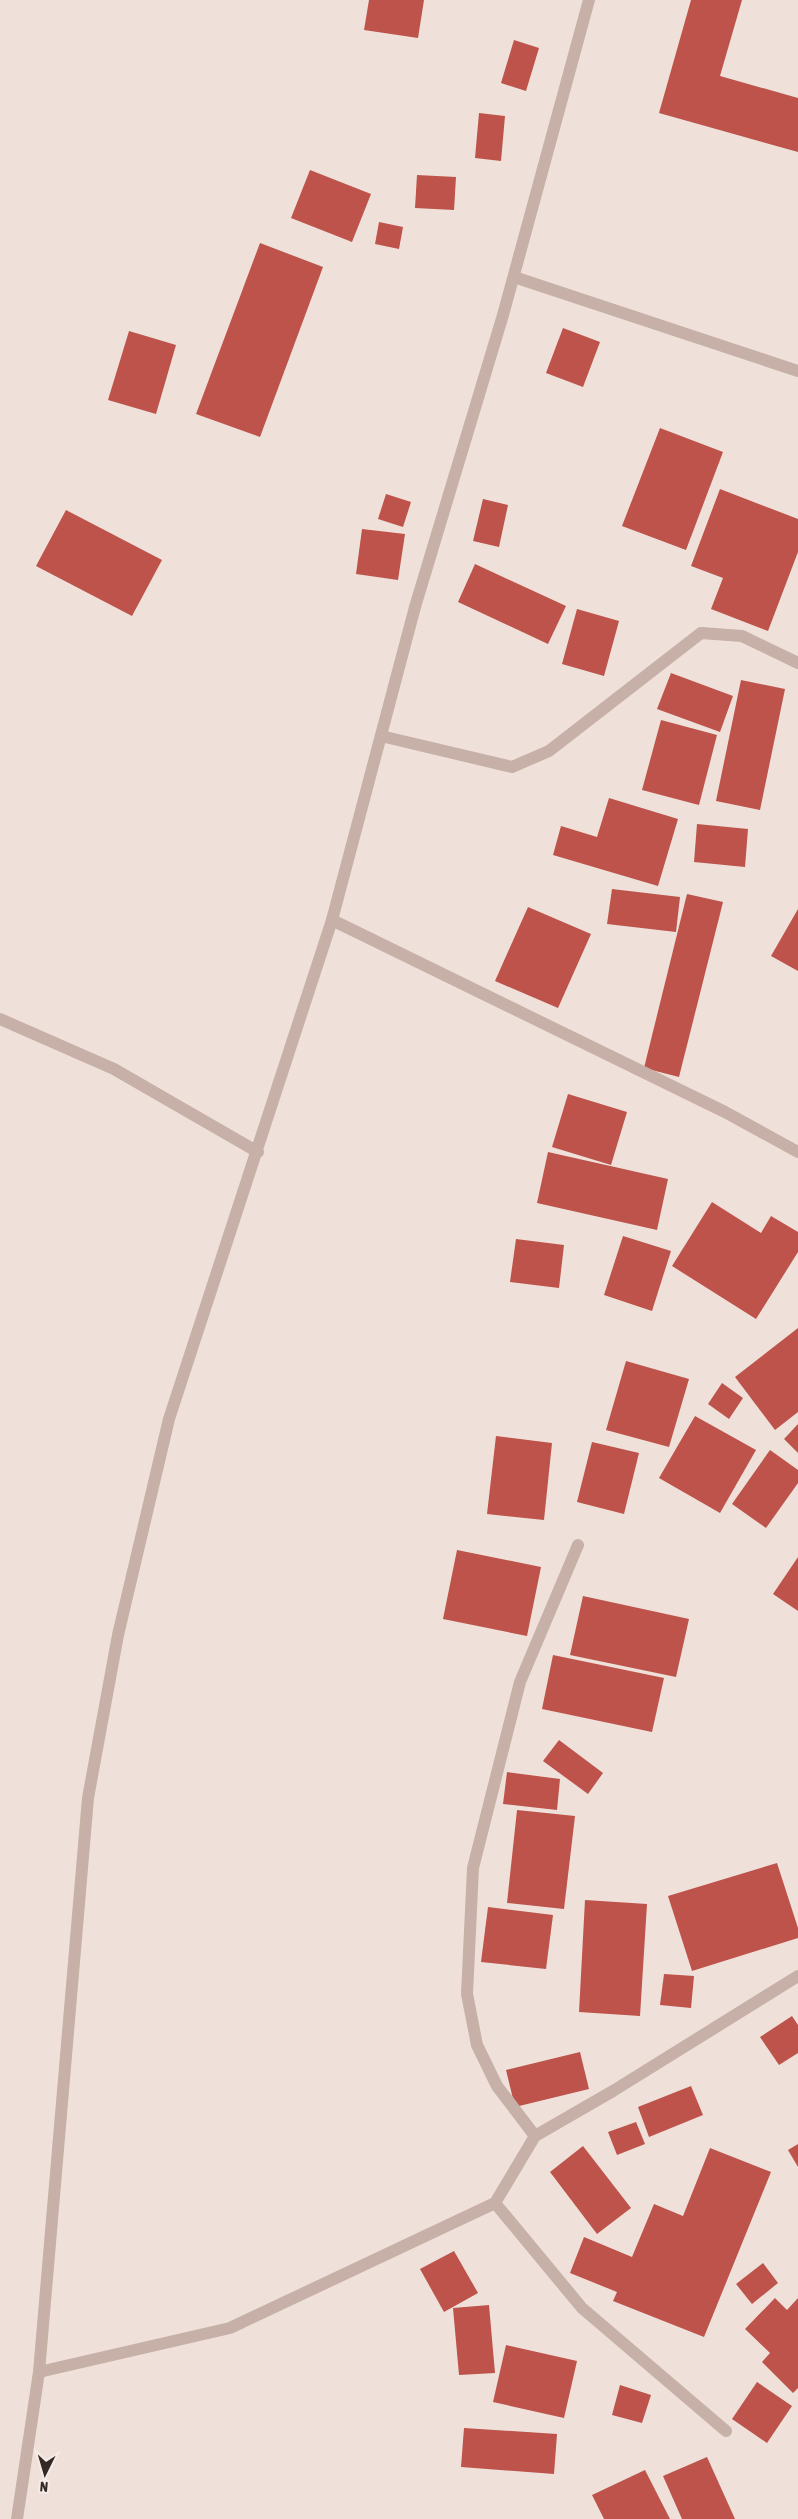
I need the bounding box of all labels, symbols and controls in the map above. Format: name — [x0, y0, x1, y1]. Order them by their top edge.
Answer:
north arrow — [20, 2449, 70, 2499]
text: N — [39, 2479, 49, 2495]

